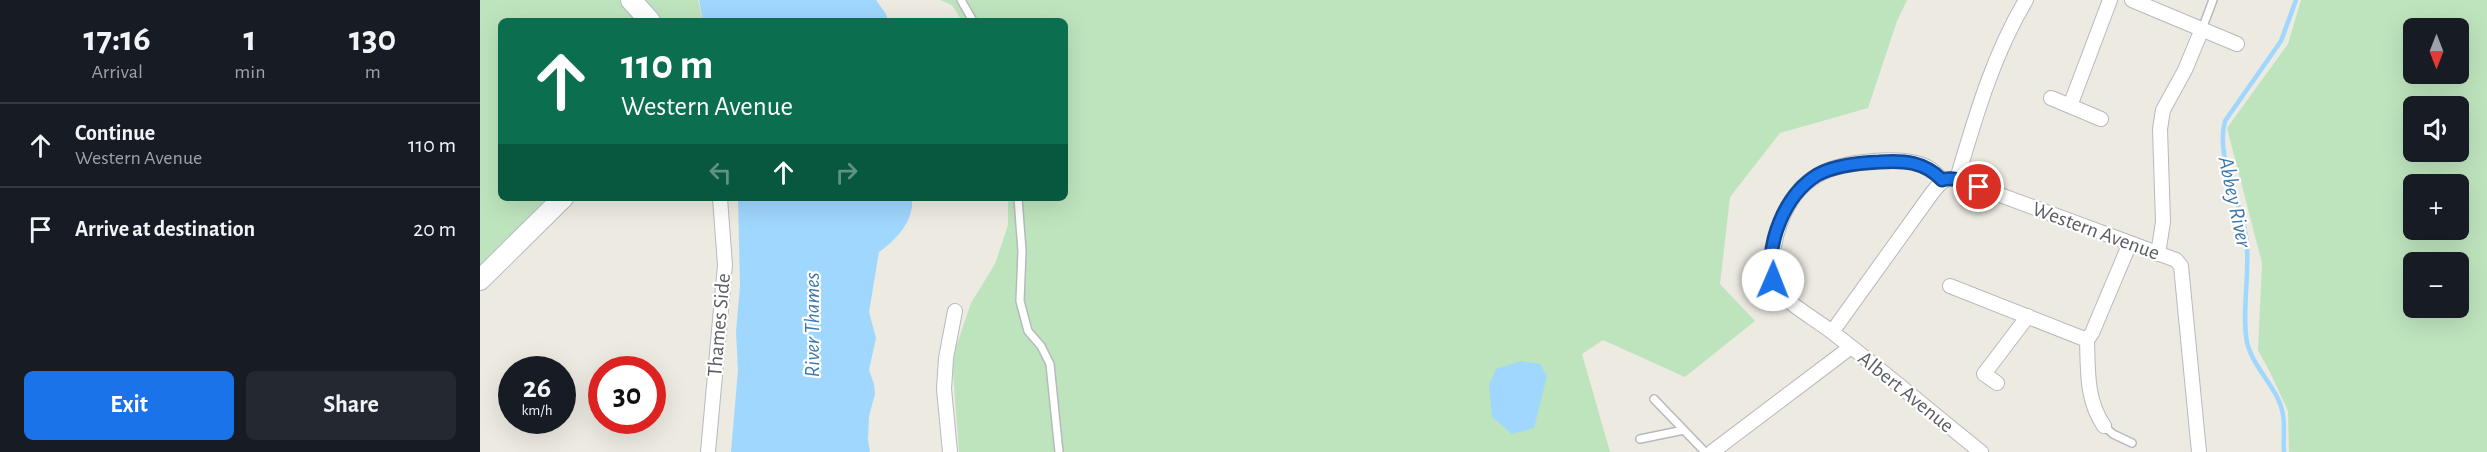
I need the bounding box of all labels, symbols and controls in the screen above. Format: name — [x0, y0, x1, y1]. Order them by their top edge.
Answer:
north arrow — [2403, 18, 2469, 84]
map controls — [2403, 18, 2469, 318]
text: 17:16 — [84, 21, 151, 57]
text: 1 — [243, 21, 256, 57]
text: 130 — [349, 21, 396, 57]
icon: ahead — [522, 42, 600, 120]
text: 110 m — [621, 44, 713, 86]
text: Arrival — [91, 62, 143, 82]
text: min — [234, 62, 266, 82]
text: m — [365, 62, 381, 82]
text: Western Avenue — [621, 93, 793, 120]
button: sound — [2403, 96, 2469, 162]
text: Continue — [75, 122, 155, 144]
icon: ahead — [24, 129, 57, 162]
text: 110 m — [408, 134, 456, 156]
text: Western Avenue — [75, 148, 202, 168]
water label: Abbey River — [2214, 154, 2256, 250]
icon: left — [704, 156, 737, 189]
icon: ahead — [767, 156, 800, 189]
icon: right — [830, 156, 863, 189]
pin — [1953, 161, 2004, 212]
icon: arrive — [1962, 170, 1995, 203]
button: + — [2403, 174, 2469, 240]
street label: Western Avenue — [2030, 198, 2162, 264]
icon: arrive — [24, 213, 57, 246]
text: Arrive at destination — [75, 218, 255, 240]
text: 20 m — [413, 218, 456, 240]
position arrow — [1741, 248, 1805, 312]
button: − — [2403, 252, 2469, 318]
street label: Thames Side — [704, 272, 734, 378]
water label: River Thames — [801, 272, 823, 377]
street label: Albert Avenue — [1854, 347, 1958, 437]
speed limit sign: 30 — [588, 356, 666, 434]
button: Exit — [24, 371, 234, 440]
button: Share — [246, 371, 456, 440]
text: 26 — [523, 373, 551, 403]
text: km/h — [522, 403, 552, 418]

